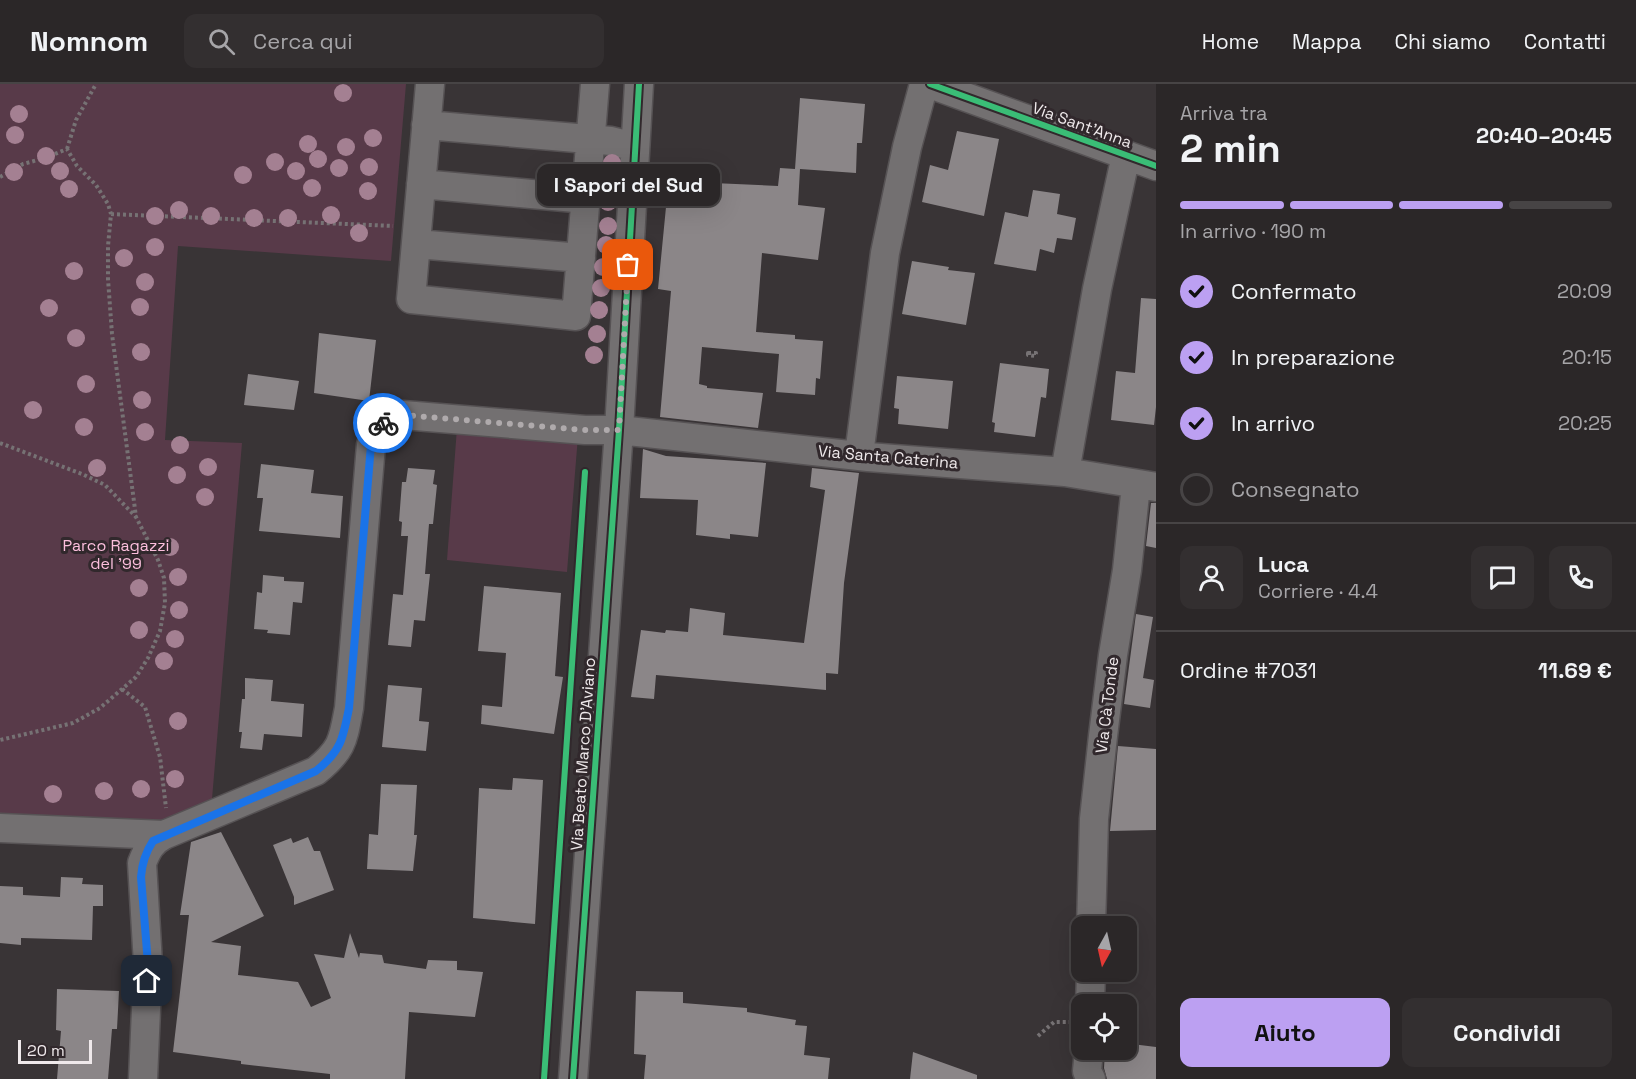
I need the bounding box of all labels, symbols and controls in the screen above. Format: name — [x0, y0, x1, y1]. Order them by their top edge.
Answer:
search box — [184, 14, 604, 68]
text: Nomnom — [30, 23, 148, 59]
icon: search — [205, 25, 238, 58]
text: Cerca qui — [253, 27, 353, 55]
text: Home — [1202, 28, 1259, 55]
text: Mappa — [1292, 28, 1361, 55]
text: Chi siamo — [1394, 28, 1491, 55]
text: Contatti — [1524, 28, 1606, 55]
street label: Via Sant'Anna — [1029, 97, 1135, 153]
text: Arriva tra — [1180, 100, 1268, 126]
text: 20:40–20:45 — [1476, 121, 1612, 149]
text: 2 min — [1180, 124, 1281, 173]
callout: I Sapori del Sud — [536, 163, 720, 205]
text: I Sapori del Sud — [554, 172, 703, 198]
text: In arrivo · 190 m — [1180, 218, 1326, 244]
pin — [602, 239, 653, 290]
icon: bag — [611, 248, 644, 281]
icon: check — [1180, 275, 1213, 308]
text: Confermato — [1231, 277, 1357, 305]
text: 20:09 — [1557, 278, 1612, 304]
icon: check — [1180, 341, 1213, 374]
text: In preparazione — [1231, 343, 1395, 371]
text: 20:15 — [1562, 344, 1612, 370]
courier — [353, 393, 413, 453]
icon: bike — [367, 407, 400, 440]
icon: check — [1180, 407, 1213, 440]
text: In arrivo — [1231, 409, 1315, 437]
text: 20:25 — [1558, 410, 1612, 436]
street label: Via Santa Caterina — [817, 440, 959, 474]
text: Consegnato — [1231, 475, 1360, 503]
park label: Parco Ragazzi del '99 — [62, 535, 170, 574]
button: person — [1180, 546, 1243, 609]
button: chat — [1471, 546, 1534, 609]
button: phone — [1549, 546, 1612, 609]
text: Luca — [1258, 550, 1309, 578]
text: Corriere · 4.4 — [1258, 578, 1378, 604]
street label: Via Cà Tonde — [1091, 655, 1123, 755]
text: Ordine #7031 — [1180, 656, 1317, 684]
text: 11.69 € — [1538, 656, 1612, 684]
street label: Via Beato Marco D'Aviano — [566, 657, 600, 851]
north arrow — [1071, 916, 1137, 982]
map controls — [1071, 916, 1137, 1060]
pin — [121, 955, 172, 1006]
icon: home — [130, 964, 163, 997]
button: locate — [1071, 994, 1137, 1060]
button: Aiuto — [1180, 998, 1390, 1067]
button: Condividi — [1402, 998, 1612, 1067]
scale bar — [18, 1037, 92, 1064]
text: 20 m — [27, 1040, 65, 1061]

